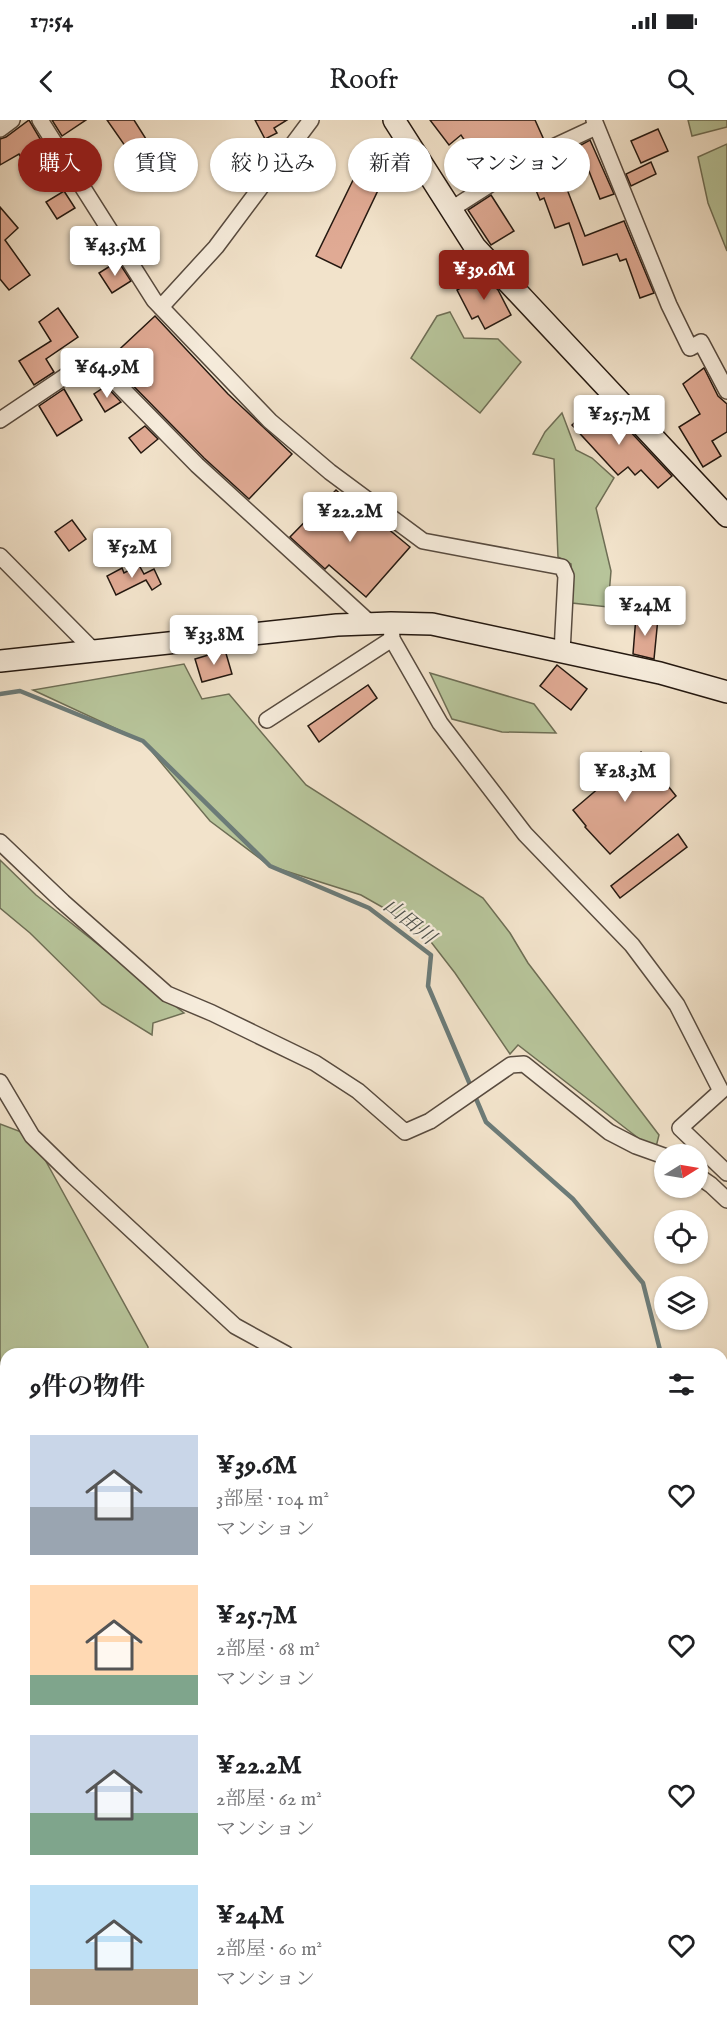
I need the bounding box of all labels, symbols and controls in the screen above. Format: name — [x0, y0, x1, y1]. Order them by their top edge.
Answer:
text: 17:54 — [30, 7, 73, 35]
text: Roofr — [329, 64, 398, 98]
icon: back — [30, 65, 63, 98]
icon: search — [664, 65, 697, 98]
chip: 購入 — [18, 138, 102, 192]
chip: 賃貸 — [114, 138, 198, 192]
chip: 絞り込み — [210, 138, 336, 192]
chip: 新着 — [348, 138, 432, 192]
chip: マンション — [444, 138, 590, 192]
pin: ¥43.5M — [66, 226, 164, 277]
text: ¥43.5M — [84, 233, 146, 258]
pin: ¥39.6M — [435, 250, 533, 301]
text: ¥39.6M — [453, 257, 515, 282]
pin: ¥64.9M — [58, 348, 156, 399]
text: ¥64.9M — [74, 355, 140, 380]
pin: ¥25.7M — [570, 395, 668, 446]
text: ¥25.7M — [588, 402, 650, 427]
pin: ¥22.2M — [301, 492, 399, 543]
text: ¥22.2M — [317, 499, 383, 524]
pin: ¥52M — [96, 528, 168, 579]
text: ¥52M — [107, 535, 157, 560]
pin: ¥24M — [609, 586, 681, 637]
text: ¥24M — [619, 593, 671, 618]
pin: ¥33.8M — [165, 615, 263, 666]
text: ¥33.8M — [184, 622, 244, 647]
pin: ¥28.3M — [576, 752, 674, 803]
text: ¥28.3M — [594, 759, 656, 784]
water label: 山田川 — [378, 893, 442, 952]
north arrow — [654, 1144, 708, 1198]
map controls — [654, 1144, 708, 1330]
button: locate — [654, 1210, 708, 1264]
button: layers — [654, 1276, 708, 1330]
icon: filters — [665, 1368, 698, 1401]
text: 9件の物件 — [30, 1371, 145, 1404]
text: ¥39.6M — [216, 1449, 297, 1482]
icon: home — [78, 1459, 150, 1531]
icon: heart — [665, 1479, 698, 1512]
text: 3部屋 · 104 m² — [216, 1487, 329, 1512]
text: マンション — [216, 1517, 315, 1542]
text: ¥25.7M — [216, 1599, 297, 1632]
icon: home — [78, 1609, 150, 1681]
icon: heart — [665, 1629, 698, 1662]
text: 2部屋 · 68 m² — [216, 1637, 320, 1662]
text: マンション — [216, 1667, 315, 1692]
text: ¥22.2M — [216, 1749, 302, 1782]
icon: home — [78, 1759, 150, 1831]
icon: heart — [665, 1779, 698, 1812]
text: 2部屋 · 62 m² — [216, 1787, 322, 1812]
text: マンション — [216, 1817, 315, 1842]
text: ¥24M — [216, 1899, 284, 1932]
icon: home — [78, 1909, 150, 1981]
icon: heart — [665, 1929, 698, 1962]
text: 2部屋 · 60 m² — [216, 1937, 322, 1962]
text: マンション — [216, 1967, 315, 1992]

